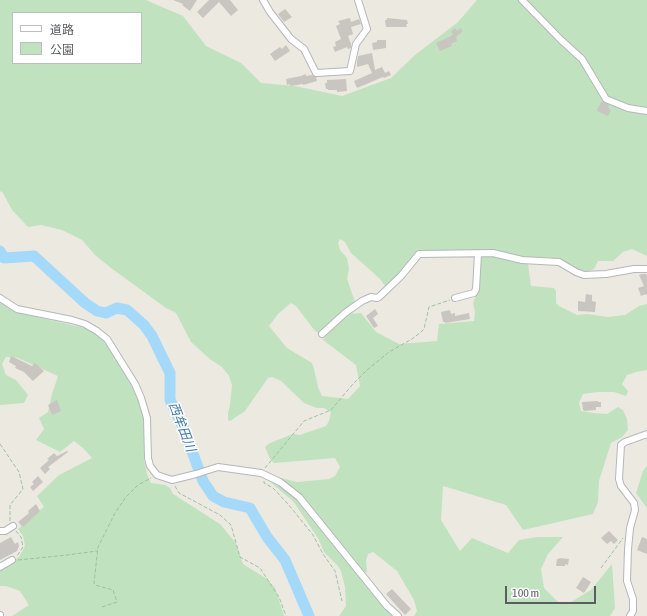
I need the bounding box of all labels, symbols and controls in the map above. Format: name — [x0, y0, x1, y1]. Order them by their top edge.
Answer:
legend — [12, 12, 142, 64]
text: 道路 — [50, 23, 74, 37]
text: 公園 — [50, 43, 74, 57]
water label: 西牟田川 — [165, 400, 199, 454]
scale bar — [507, 578, 598, 604]
text: 100 m — [512, 586, 539, 600]

